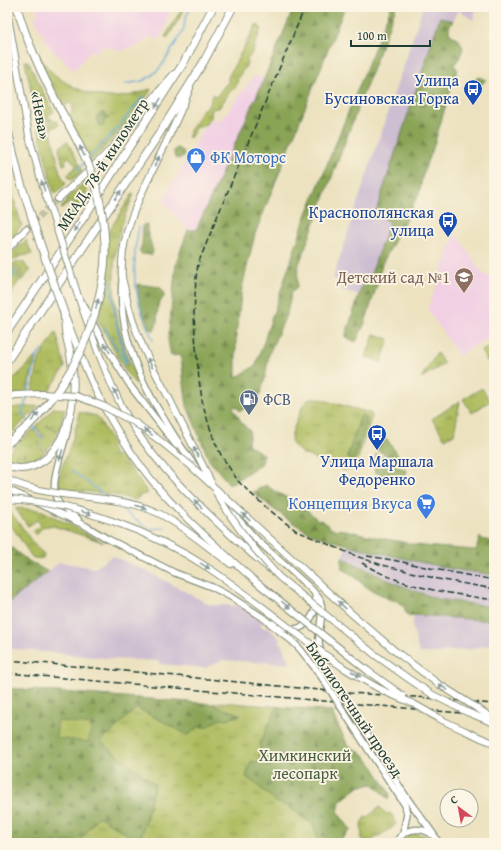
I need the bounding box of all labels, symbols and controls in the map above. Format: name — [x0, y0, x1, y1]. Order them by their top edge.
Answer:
scale bar — [351, 22, 430, 48]
text: 100 m — [357, 27, 387, 44]
place label: Улица Бусиновская Горка — [325, 68, 459, 110]
bus stop icon: Улица Бусиновская Горка — [462, 78, 484, 106]
street label: «Нева» — [25, 88, 58, 142]
street label: МКАД, 78-й километр — [50, 93, 154, 235]
one-way arrow — [154, 97, 161, 109]
one-way arrow — [79, 145, 85, 156]
place label: ФК Моторс — [210, 145, 286, 169]
shop icon: ФК Моторс — [185, 146, 207, 174]
one-way arrow — [154, 155, 161, 167]
one-way arrow — [40, 179, 46, 191]
one-way arrow — [115, 189, 122, 201]
place label: Краснополянская улица — [309, 200, 434, 242]
bus stop icon: Краснополянская улица — [437, 210, 459, 238]
one-way arrow — [73, 222, 81, 232]
place label: Детский сад №1 — [336, 265, 450, 289]
school or university icon: Детский сад №1 — [453, 266, 475, 294]
one-way arrow — [94, 298, 100, 311]
one-way arrow — [103, 343, 111, 353]
one-way arrow — [147, 358, 154, 369]
place label: ФСВ — [263, 387, 291, 411]
one-way arrow — [113, 388, 119, 400]
fuel station icon: ФСВ — [238, 388, 260, 416]
one-way arrow — [31, 412, 40, 423]
bus stop icon: Улица Маршала Федоренко — [366, 423, 388, 451]
one-way arrow — [143, 428, 153, 436]
one-way arrow — [192, 446, 199, 457]
one-way arrow — [58, 449, 64, 461]
place label: Улица Маршала Федоренко — [320, 449, 434, 491]
place label: Концепция Вкуса — [289, 491, 412, 515]
supermarket icon: Концепция Вкуса — [415, 492, 437, 520]
one-way arrow — [193, 499, 203, 509]
one-way arrow — [136, 504, 148, 510]
one-way arrow — [81, 510, 93, 516]
one-way arrow — [241, 512, 251, 522]
one-way arrow — [199, 562, 211, 569]
one-way arrow — [337, 600, 347, 610]
one-way arrow — [280, 601, 291, 609]
street label: Библиотечный проезд — [300, 636, 410, 782]
one-way arrow — [350, 671, 362, 678]
one-way arrow — [437, 683, 448, 691]
park label: Химкинский лесопарк — [259, 743, 352, 785]
north arrow — [439, 788, 479, 828]
text: С — [447, 791, 461, 808]

